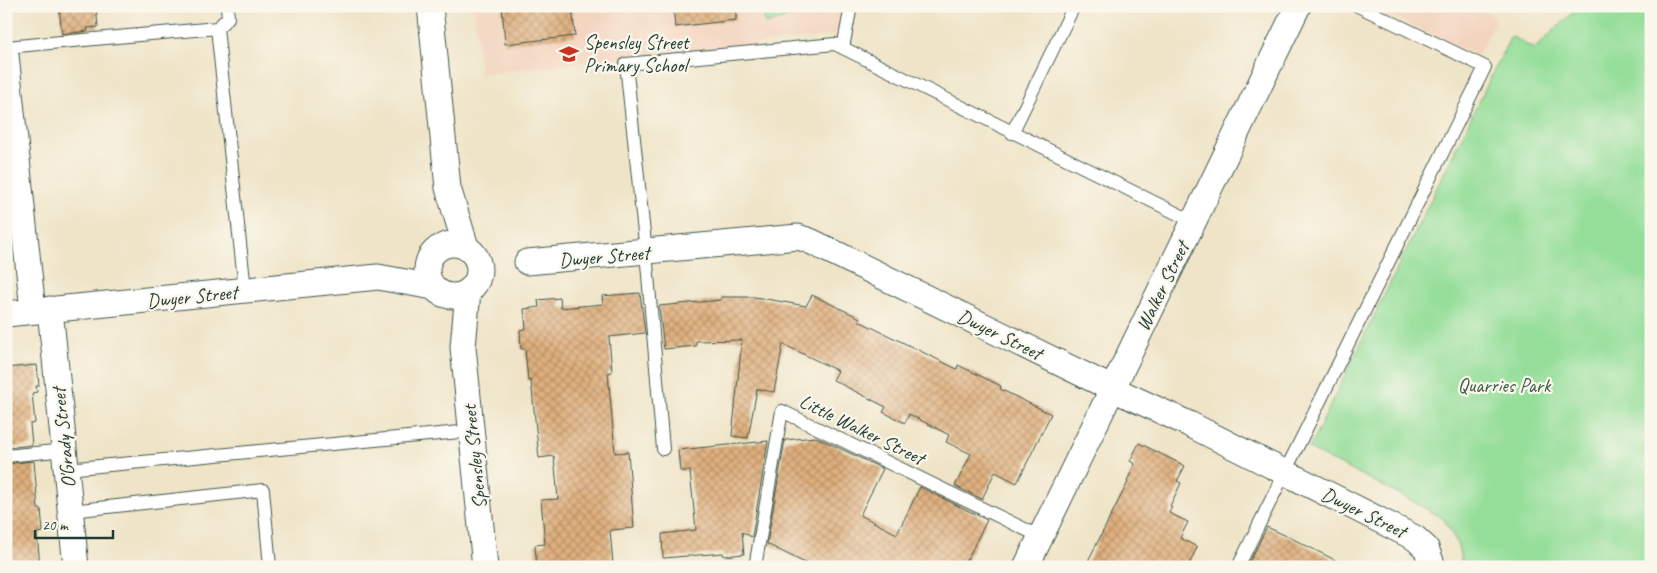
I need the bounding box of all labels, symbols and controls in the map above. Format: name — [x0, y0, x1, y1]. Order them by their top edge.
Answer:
place label: Spensley Street Primary School — [584, 30, 691, 78]
school or university icon: Spensley Street Primary School — [558, 43, 580, 65]
street label: Walker Street — [1130, 235, 1196, 335]
street label: Dwyer Street — [558, 240, 654, 273]
street label: Dwyer Street — [146, 279, 242, 314]
street label: Dwyer Street — [953, 303, 1049, 367]
park label: Quarries Park — [1458, 373, 1552, 398]
street label: O'Grady Street — [45, 383, 81, 489]
street label: Little Walker Street — [795, 388, 931, 472]
street label: Spensley Street — [456, 401, 492, 510]
street label: Dwyer Street — [1317, 481, 1413, 545]
scale bar — [35, 508, 112, 540]
text: 20 m — [42, 516, 69, 535]

